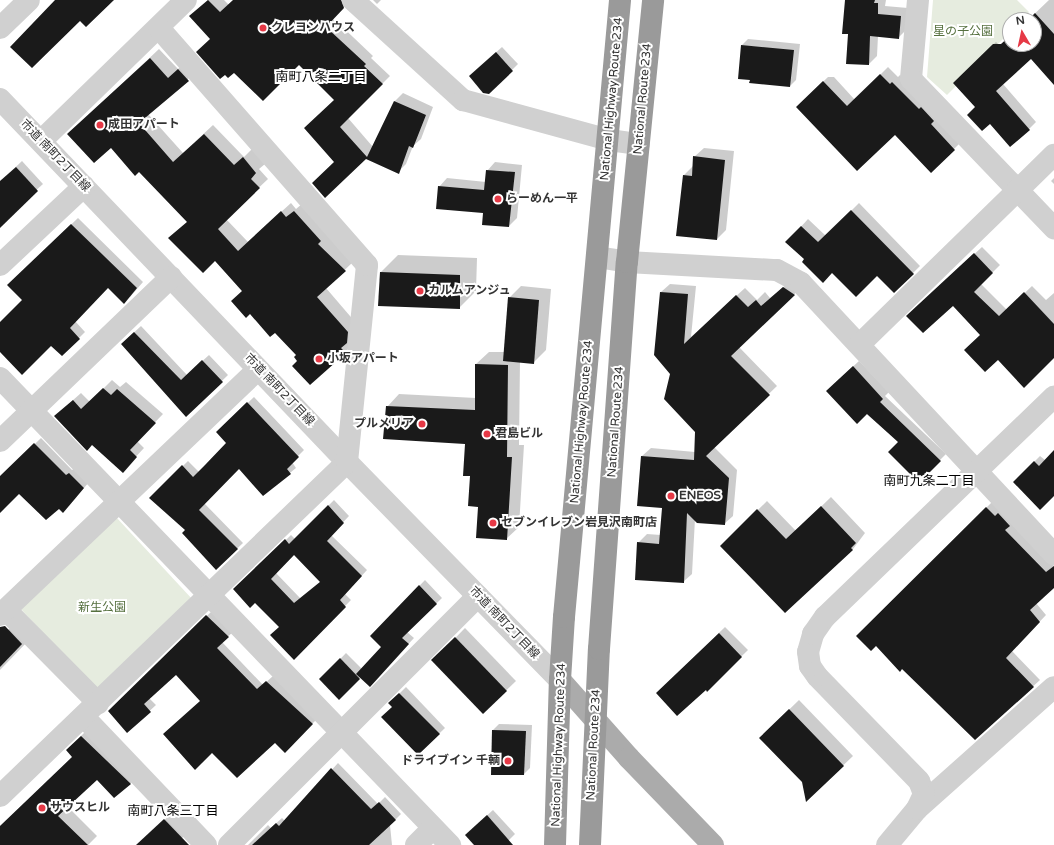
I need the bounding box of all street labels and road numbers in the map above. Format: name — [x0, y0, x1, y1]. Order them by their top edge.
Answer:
street label: National Highway Route 234 — [598, 17, 626, 181]
street label: National Route 234 — [631, 43, 655, 155]
street label: 市道 南町2丁目線 — [17, 117, 93, 195]
street label: National Highway Route 234 — [568, 340, 596, 504]
street label: 市道 南町2丁目線 — [241, 351, 317, 429]
street label: National Route 234 — [605, 366, 627, 478]
street label: 市道 南町2丁目線 — [466, 584, 542, 662]
street label: National Highway Route 234 — [549, 663, 569, 827]
street label: National Route 234 — [584, 689, 604, 801]

